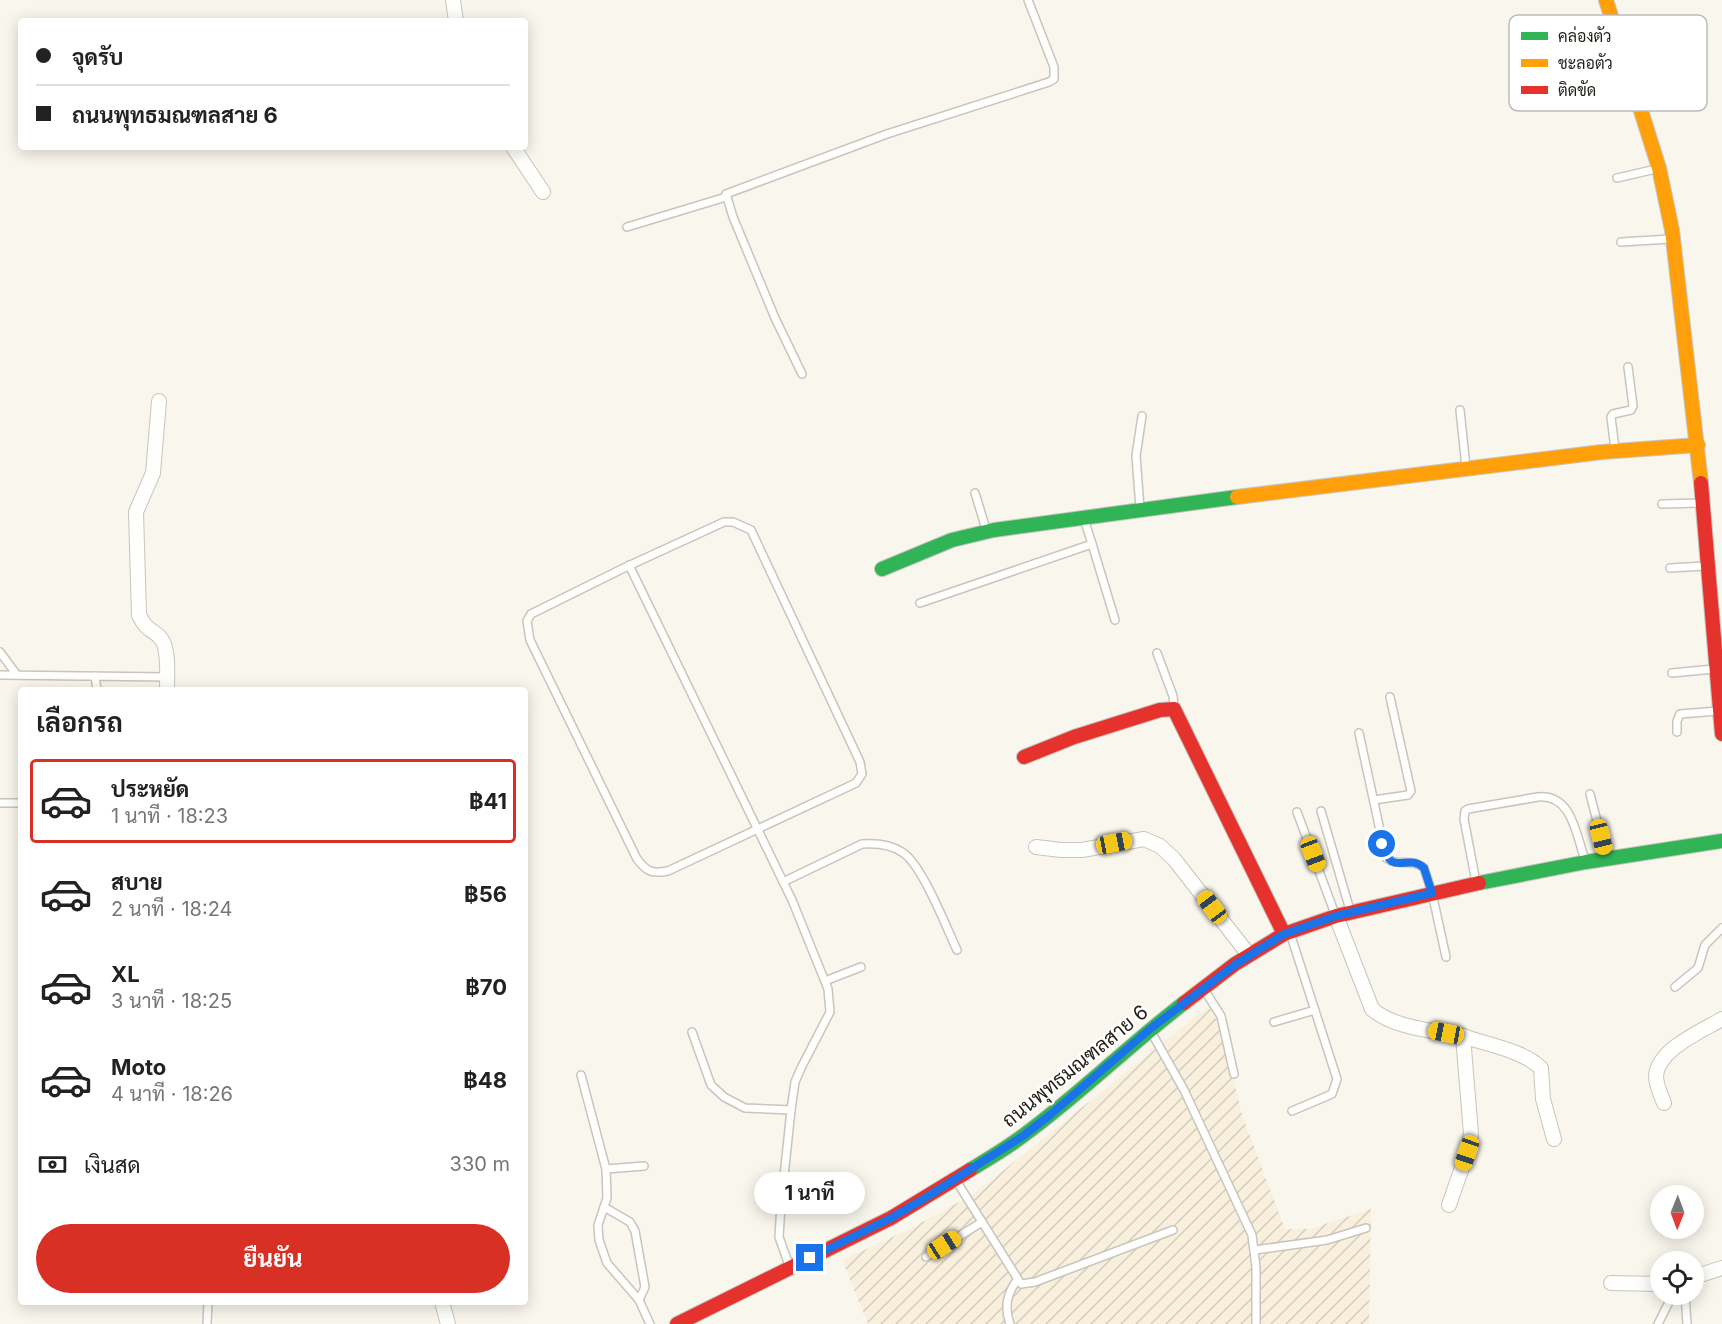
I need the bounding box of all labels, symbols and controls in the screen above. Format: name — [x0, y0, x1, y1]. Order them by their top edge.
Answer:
legend — [1509, 15, 1707, 111]
text: คล่องตัว — [1558, 26, 1612, 46]
text: จุดรับ — [72, 44, 123, 70]
text: ชะลอตัว — [1558, 53, 1613, 73]
text: ติดขัด — [1558, 80, 1596, 100]
text: ถนนพุทธมณฑลสาย 6 — [72, 102, 278, 128]
text: เลือกรถ — [36, 706, 123, 739]
icon: car — [39, 774, 93, 828]
text: ประหยัด — [111, 776, 189, 802]
text: ฿41 — [469, 788, 507, 814]
text: 1 นาที · 18:23 — [111, 804, 228, 828]
car — [1588, 817, 1614, 857]
route start — [1368, 830, 1395, 857]
car — [1095, 831, 1133, 855]
car — [1298, 834, 1328, 874]
icon: car — [39, 867, 93, 921]
text: สบาย — [111, 869, 163, 895]
text: ฿56 — [464, 881, 507, 907]
car — [1194, 887, 1230, 927]
text: 2 นาที · 18:24 — [111, 897, 233, 921]
icon: car — [39, 960, 93, 1014]
text: XL — [111, 961, 140, 987]
text: ฿70 — [465, 974, 507, 1000]
text: 3 นาที · 18:25 — [111, 989, 232, 1013]
street label: ถนนพุทธมณฑลสาย 6 — [997, 1000, 1154, 1134]
car — [1427, 1021, 1465, 1045]
icon: car — [39, 1053, 93, 1107]
text: Moto — [111, 1054, 166, 1080]
text: ฿48 — [463, 1067, 507, 1093]
text: 4 นาที · 18:26 — [111, 1082, 233, 1106]
car — [1453, 1133, 1481, 1173]
icon: cash — [36, 1148, 69, 1181]
text: เงินสด — [84, 1152, 141, 1178]
text: 330 m — [450, 1152, 510, 1176]
callout: 1 นาที — [754, 1171, 866, 1213]
text: 1 นาที — [784, 1181, 835, 1205]
north arrow — [1650, 1185, 1704, 1239]
map controls — [1650, 1185, 1704, 1305]
button: ยืนยัน — [36, 1224, 510, 1293]
car — [924, 1228, 964, 1262]
route end — [796, 1244, 823, 1271]
button: locate — [1650, 1251, 1704, 1305]

